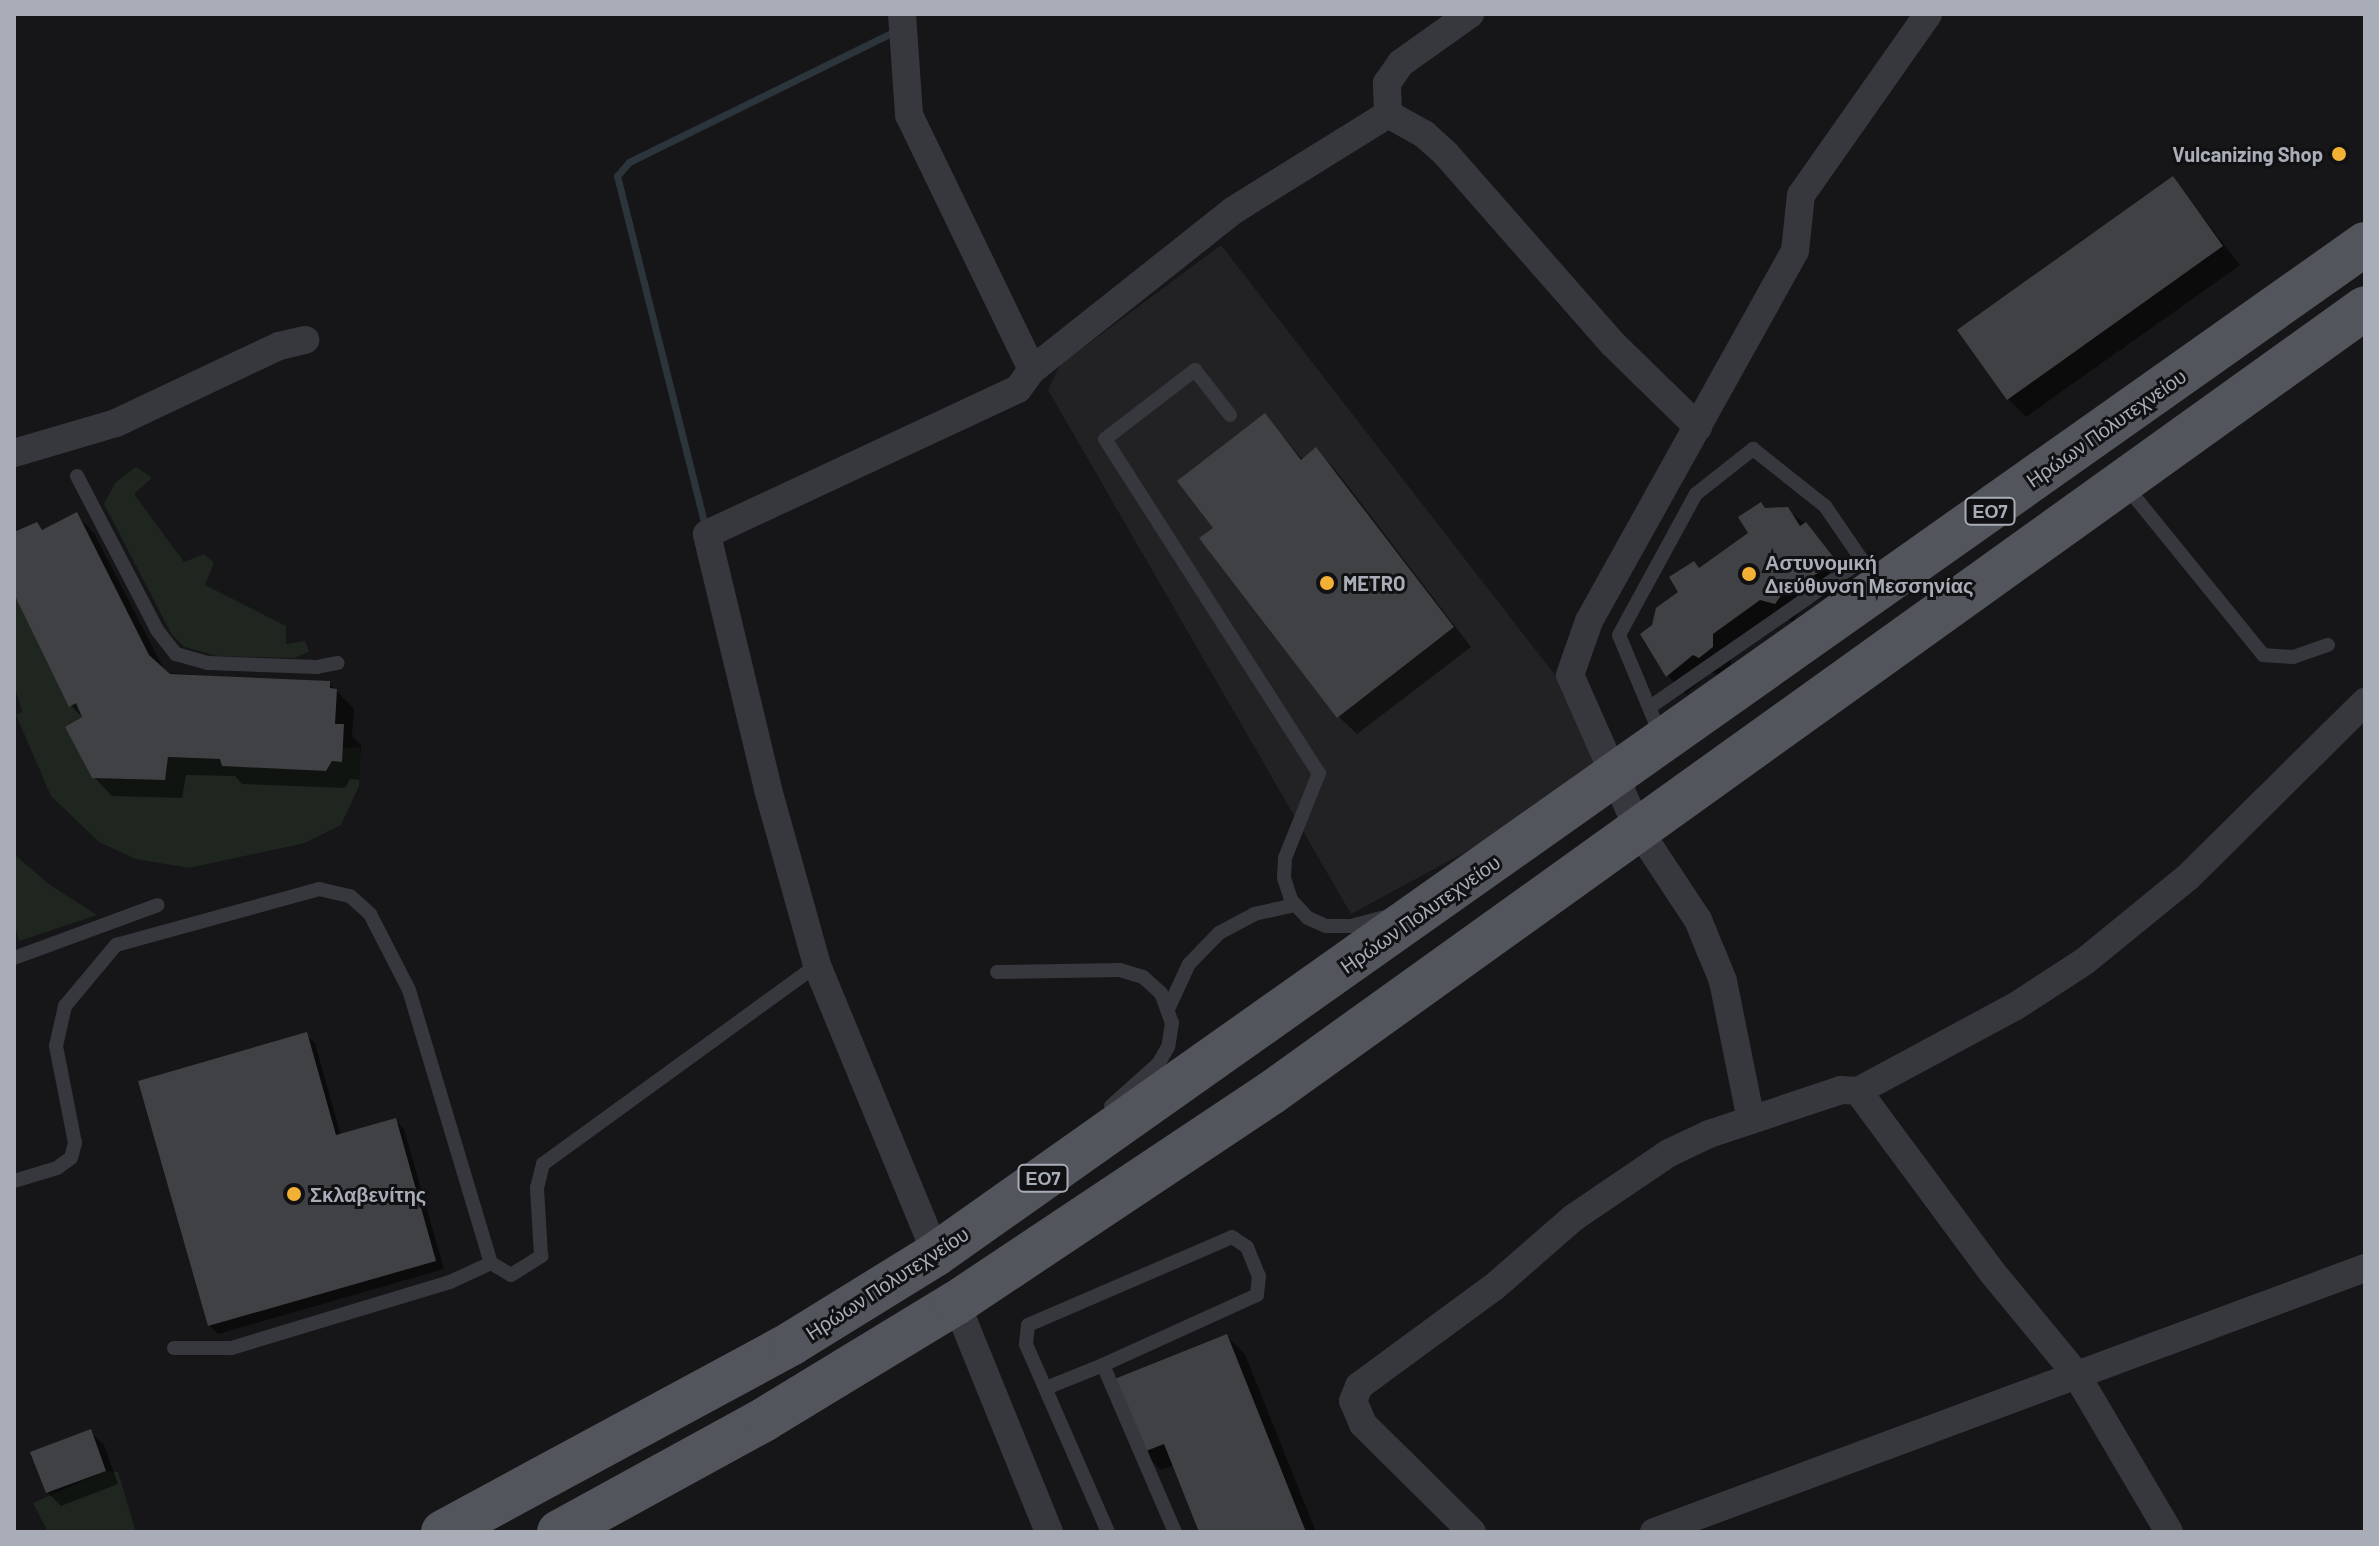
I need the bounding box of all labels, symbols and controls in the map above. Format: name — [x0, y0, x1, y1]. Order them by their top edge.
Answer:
place label: Vulcanizing Shop — [2172, 142, 2323, 166]
marker: Vulcanizing Shop — [2330, 145, 2348, 163]
street label: Ηρώων Πολυτεχνείου — [2022, 364, 2190, 492]
road number: ΕΟ7 — [1964, 497, 2016, 525]
place label: Αστυνομική Διεύθυνση Μεσσηνίας — [1765, 550, 1973, 597]
marker: Αστυνομική Διεύθυνση Μεσσηνίας — [1740, 565, 1758, 583]
place label: METRO — [1343, 571, 1405, 595]
marker: METRO — [1318, 574, 1336, 592]
street label: Ηρώων Πολυτεχνείου — [1336, 850, 1504, 978]
road number: ΕΟ7 — [1017, 1164, 1069, 1192]
place label: Σκλαβενίτης — [310, 1182, 426, 1206]
marker: Σκλαβενίτης — [285, 1185, 303, 1203]
street label: Ηρώων Πολυτεχνείου — [801, 1221, 973, 1345]

